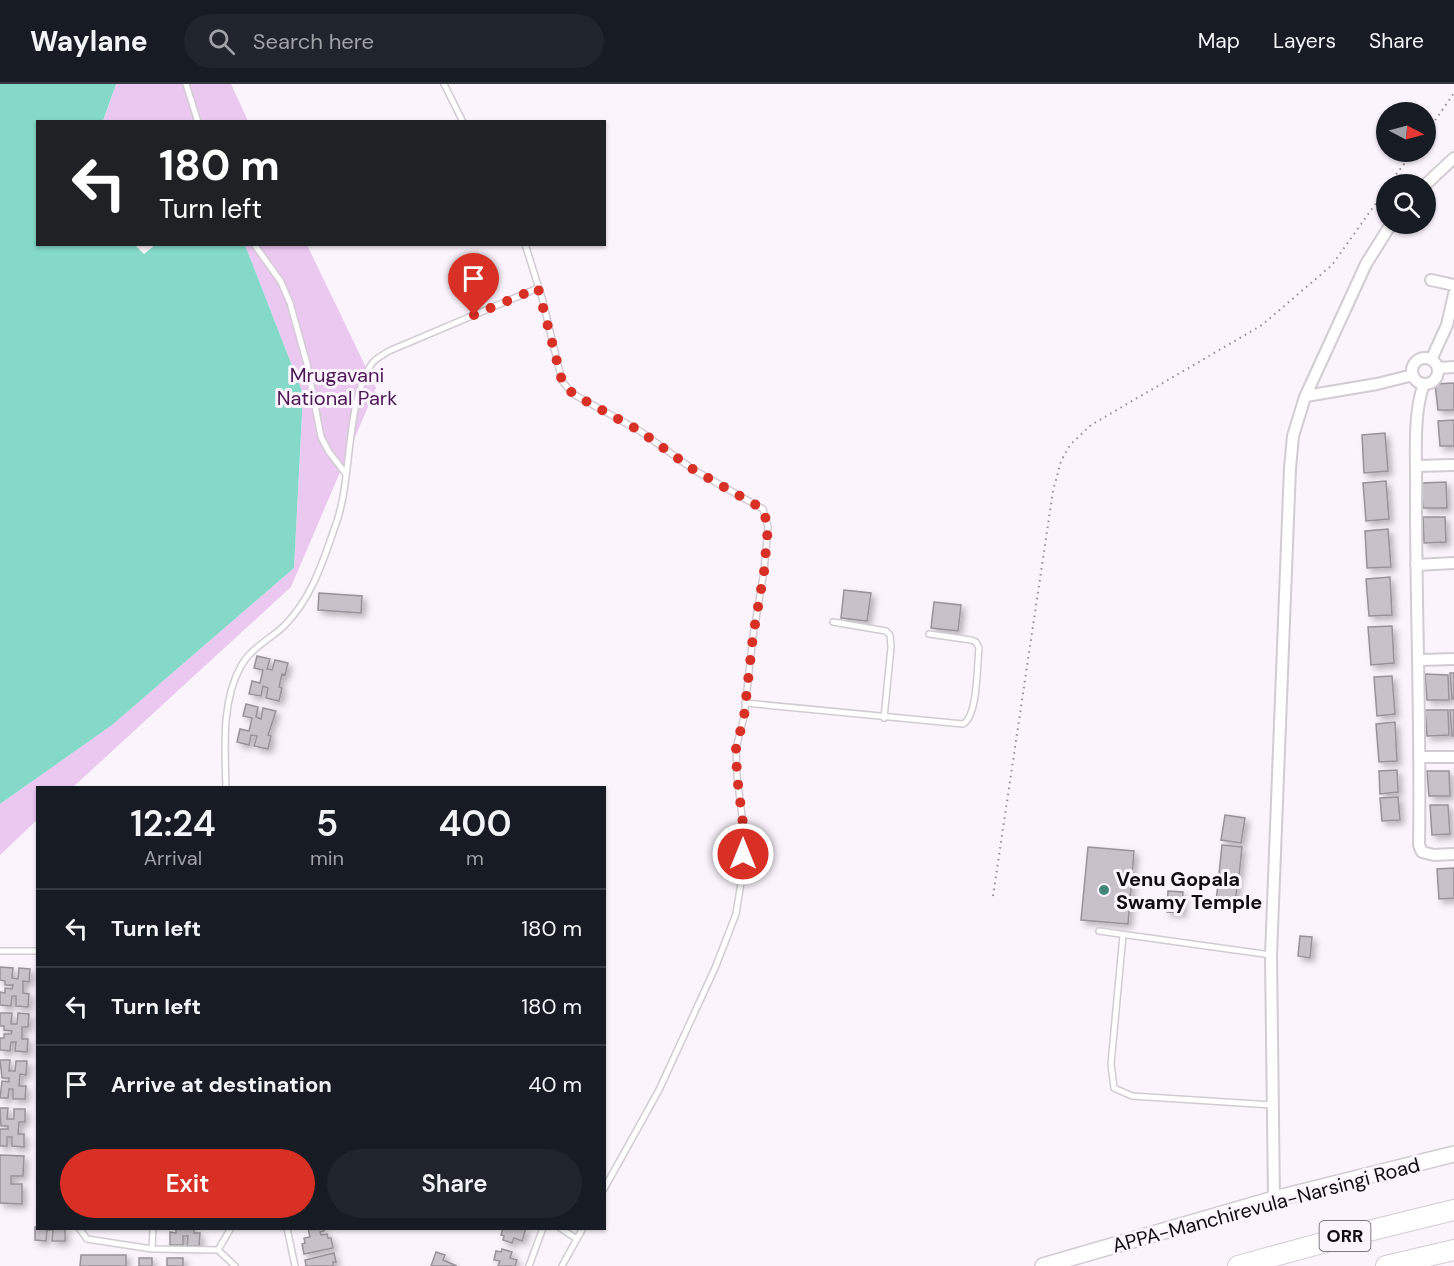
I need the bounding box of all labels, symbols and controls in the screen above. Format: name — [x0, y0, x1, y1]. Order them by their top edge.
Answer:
search box — [184, 14, 604, 68]
text: Waylane — [30, 23, 148, 60]
icon: search — [205, 25, 238, 58]
text: Search here — [253, 27, 374, 56]
text: Map — [1198, 27, 1240, 55]
text: Layers — [1273, 27, 1336, 55]
text: Share — [1369, 27, 1424, 55]
north arrow — [1376, 102, 1436, 162]
map controls — [1376, 102, 1436, 234]
text: 180 m — [159, 138, 280, 193]
icon: left — [60, 144, 138, 222]
button: search — [1376, 174, 1436, 234]
text: Turn left — [159, 191, 262, 226]
pin — [448, 253, 499, 315]
icon: arrive — [457, 262, 490, 295]
park label: Mrugavani National Park — [277, 362, 397, 411]
text: 12:24 — [130, 800, 216, 847]
text: 5 — [316, 800, 338, 847]
text: 400 — [438, 800, 512, 847]
position arrow — [711, 822, 775, 886]
text: Arrival — [144, 845, 202, 871]
text: min — [310, 845, 344, 871]
text: m — [466, 845, 484, 871]
place label: Venu Gopala Swamy Temple — [1116, 866, 1262, 915]
marker: Venu Gopala Swamy Temple — [1097, 883, 1111, 897]
icon: left — [60, 912, 93, 945]
text: Turn left — [111, 914, 201, 943]
text: 180 m — [521, 914, 582, 943]
icon: left — [60, 990, 93, 1023]
text: Turn left — [111, 992, 201, 1021]
text: 180 m — [521, 992, 582, 1021]
icon: arrive — [60, 1068, 93, 1101]
text: Arrive at destination — [111, 1070, 332, 1099]
text: 40 m — [528, 1070, 582, 1099]
button: Exit — [60, 1149, 315, 1218]
button: Share — [327, 1149, 582, 1218]
street label: APPA-Manchirevula-Narsingi Road — [1109, 1151, 1423, 1259]
road number: ORR — [1320, 1221, 1370, 1251]

